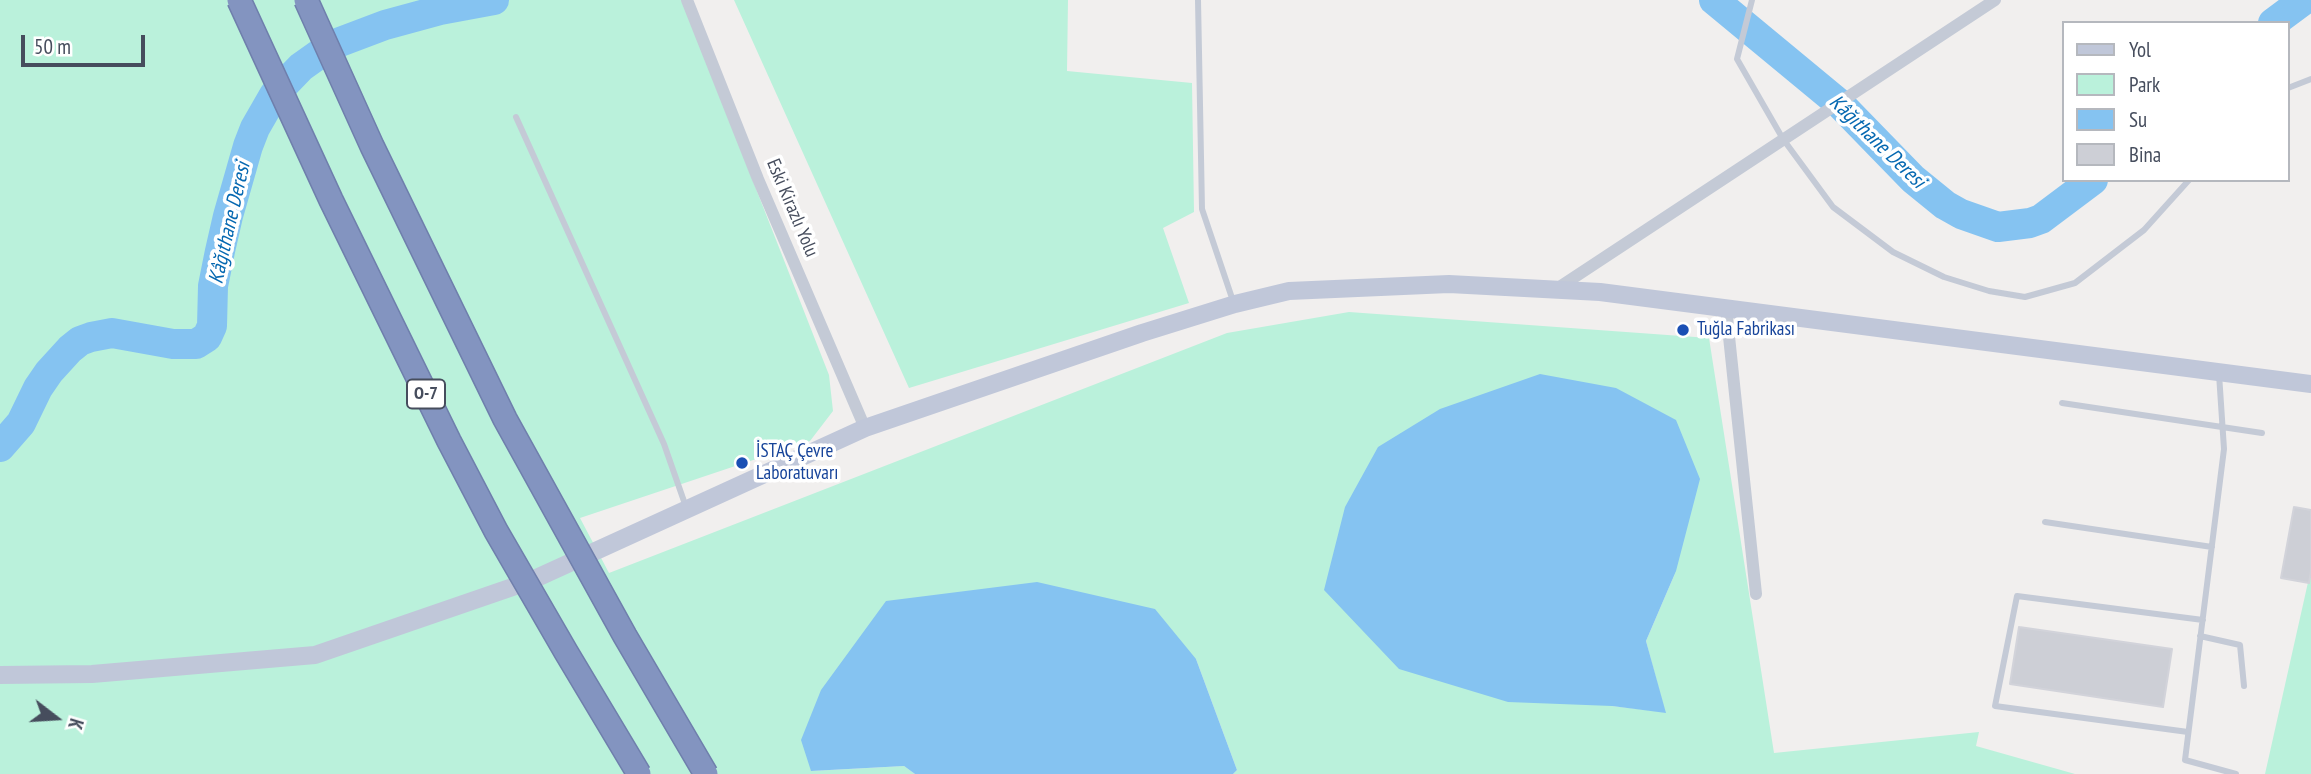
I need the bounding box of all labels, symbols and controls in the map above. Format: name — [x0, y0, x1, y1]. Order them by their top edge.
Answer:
scale bar — [24, 21, 149, 65]
legend — [2062, 21, 2290, 182]
text: 50 m — [34, 33, 71, 60]
text: Yol — [2129, 36, 2151, 63]
text: Park — [2129, 71, 2160, 98]
water label: Kâğıthane Deresi — [1824, 90, 1930, 194]
text: Su — [2129, 106, 2147, 133]
text: Bina — [2129, 141, 2161, 168]
street label: Eski Kirazlı Yolu — [761, 156, 823, 260]
water label: Kâğıthane Deresi — [204, 160, 256, 286]
place label: Tuğla Fabrikası — [1697, 319, 1795, 341]
marker: Tuğla Fabrikası — [1675, 322, 1691, 338]
road number: O-7 — [407, 380, 445, 408]
place label: İSTAÇ Çevre Laboratuvarı — [756, 441, 838, 485]
marker: İSTAÇ Çevre Laboratuvarı — [734, 455, 750, 471]
north arrow — [21, 683, 91, 753]
text: K — [63, 716, 89, 732]

